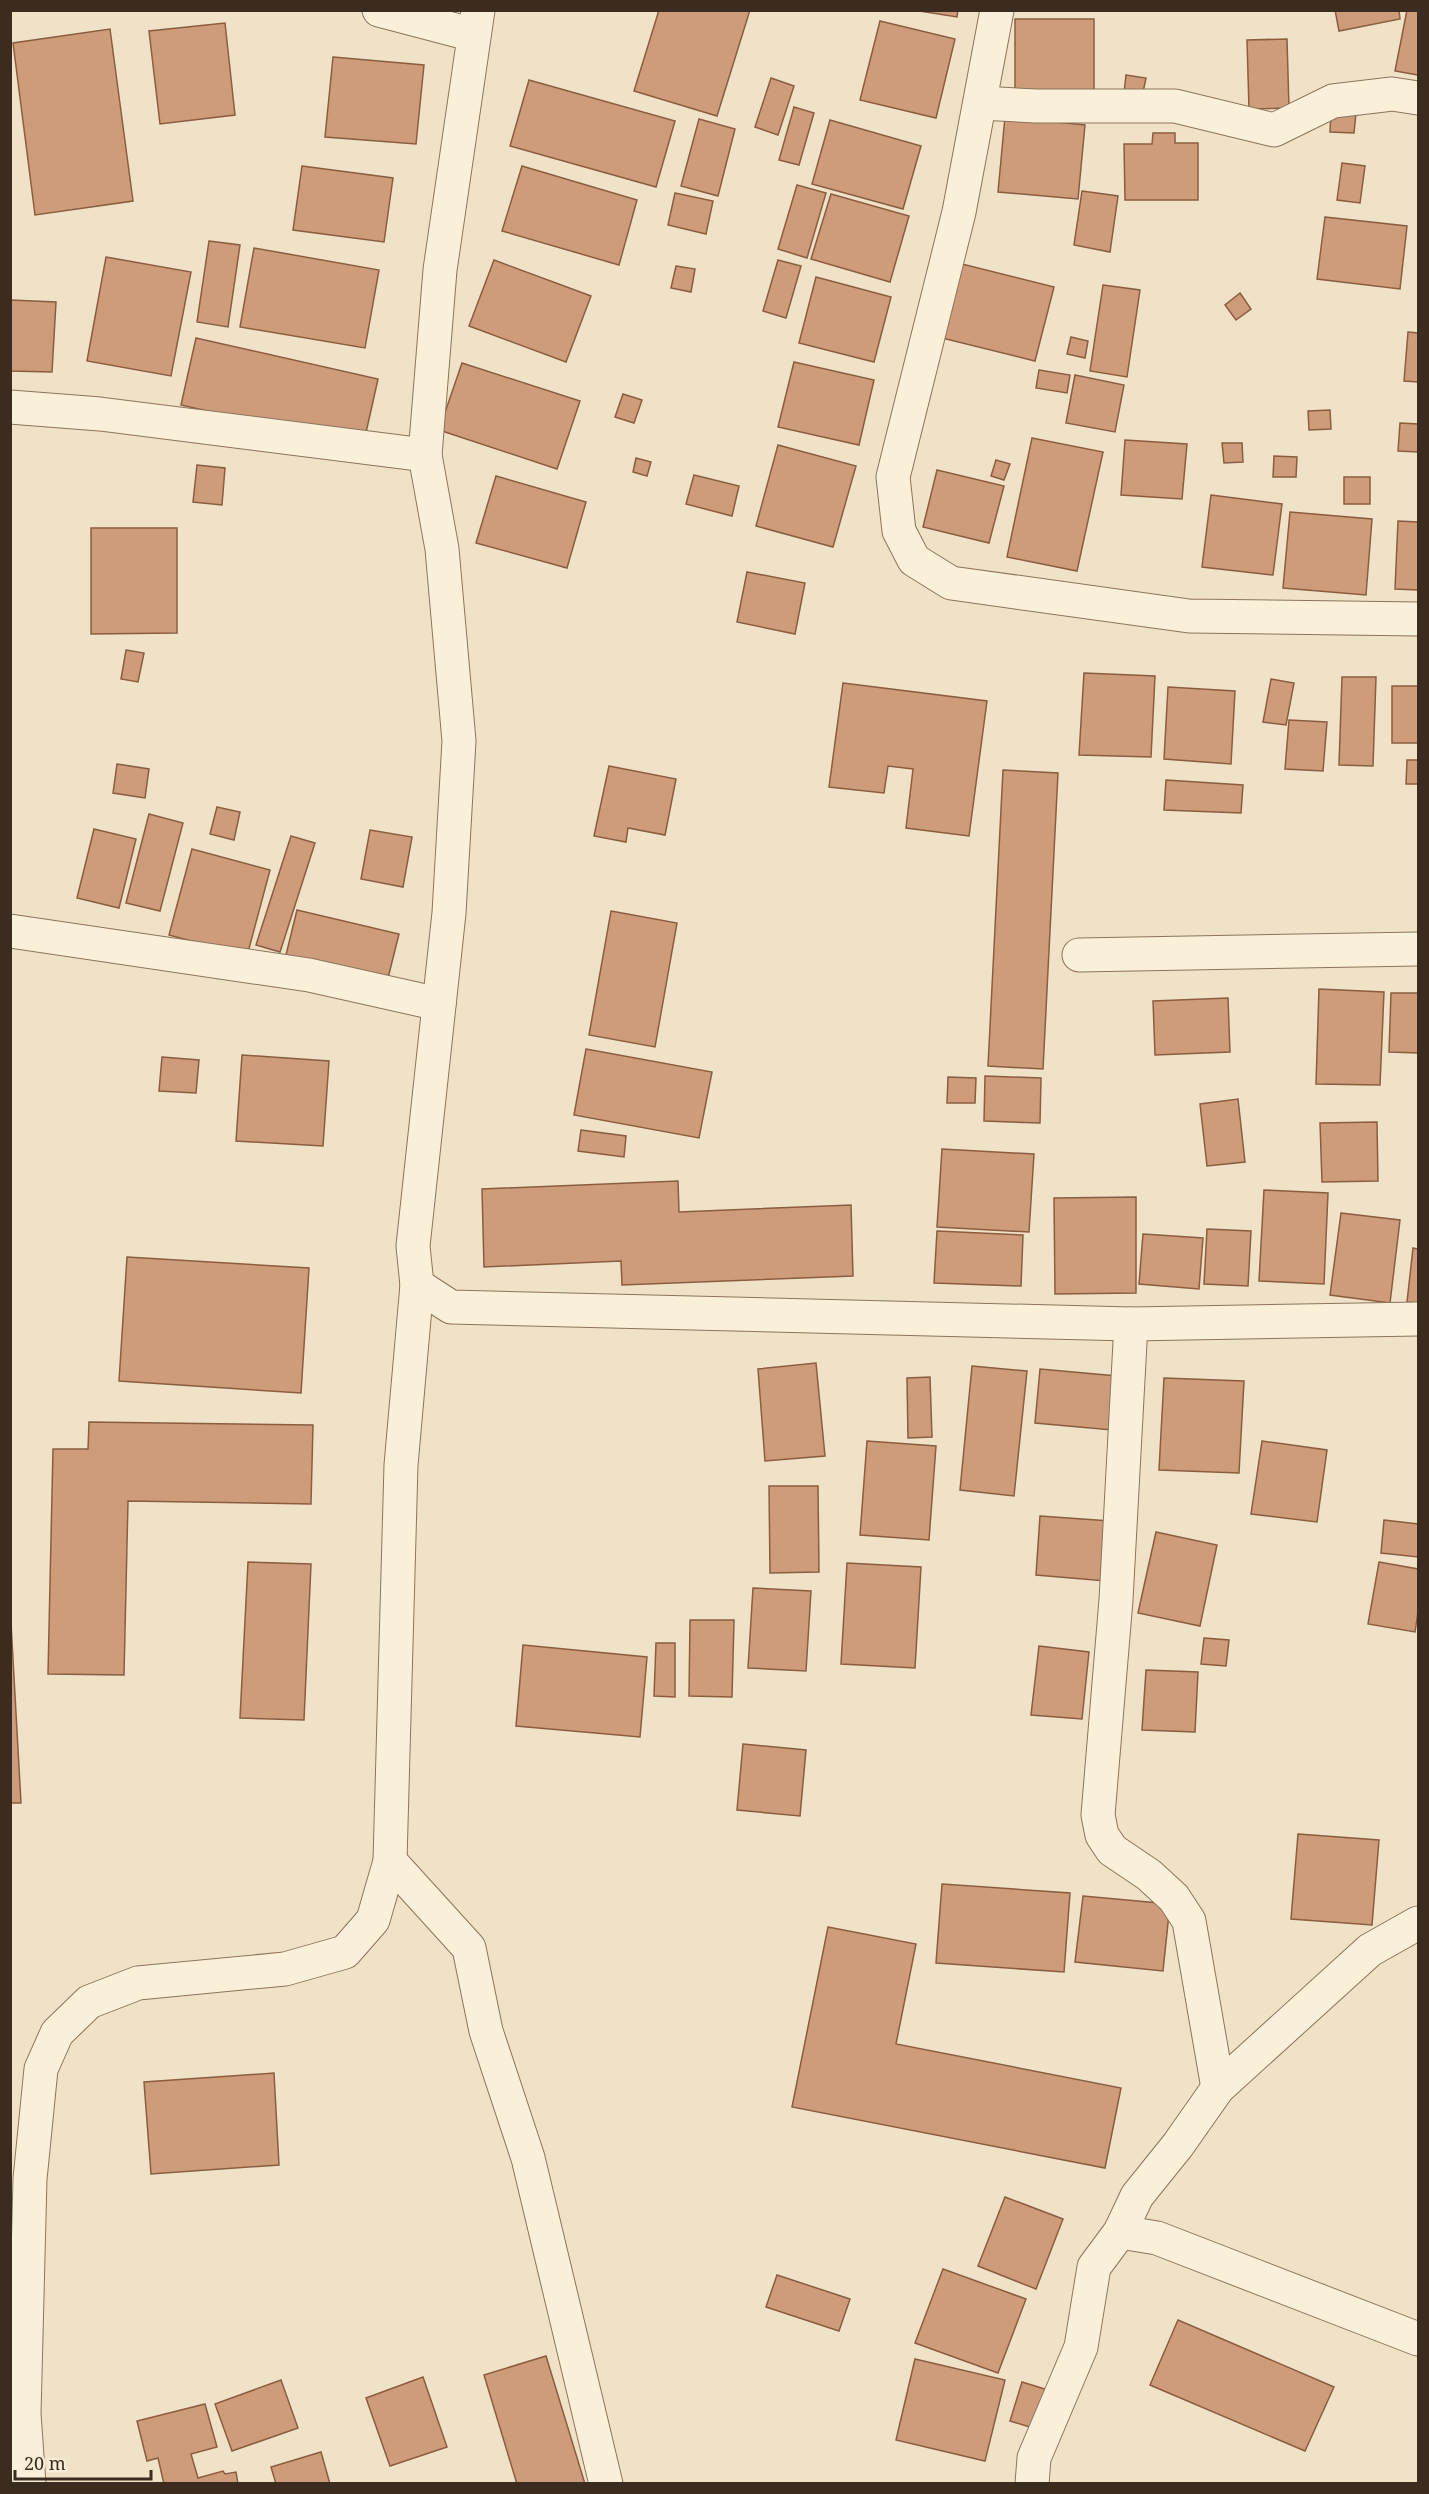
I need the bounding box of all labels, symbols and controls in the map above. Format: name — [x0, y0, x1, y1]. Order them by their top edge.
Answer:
scale bar — [15, 2443, 152, 2481]
text: 20 m — [24, 2451, 66, 2475]

